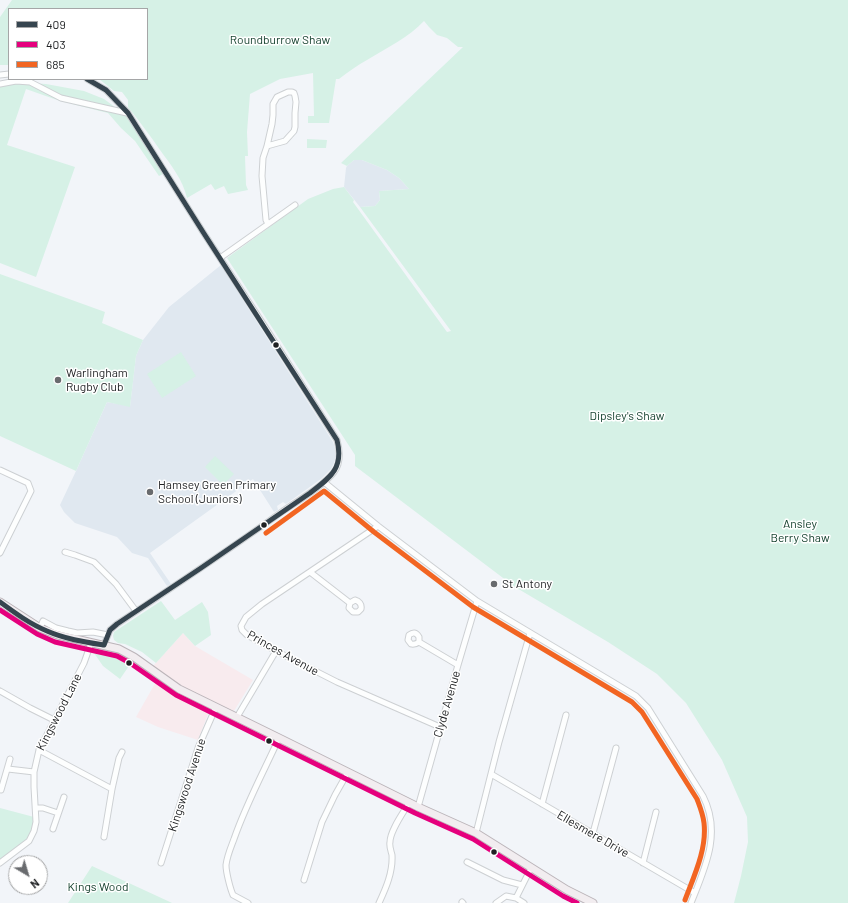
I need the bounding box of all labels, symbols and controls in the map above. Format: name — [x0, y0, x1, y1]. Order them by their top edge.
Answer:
legend — [8, 8, 148, 80]
text: 409 — [46, 17, 66, 31]
park label: Roundburrow Shaw — [230, 33, 330, 47]
text: 403 — [46, 37, 66, 51]
text: 685 — [46, 57, 65, 71]
unlabelled marker — [271, 340, 281, 350]
place label: Warlingham Rugby Club — [66, 366, 128, 394]
marker: Warlingham Rugby Club — [53, 375, 63, 385]
park label: Dipsley's Shaw — [589, 409, 665, 423]
place label: Hamsey Green Primary School (Juniors) — [158, 478, 276, 506]
marker: Hamsey Green Primary School (Juniors) — [145, 487, 155, 497]
park label: Ansley Berry Shaw — [770, 517, 830, 545]
unlabelled marker — [259, 520, 269, 530]
place label: St Antony — [502, 577, 552, 591]
marker: St Antony — [489, 579, 499, 589]
street label: Princes Avenue — [245, 627, 321, 679]
unlabelled marker — [124, 658, 134, 668]
street label: Clyde Avenue — [431, 669, 463, 739]
street label: Kingswood Lane — [33, 671, 85, 753]
unlabelled marker — [264, 736, 274, 746]
street label: Kingswood Avenue — [165, 737, 209, 833]
street label: Ellesmere Drive — [554, 808, 632, 860]
unlabelled marker — [489, 847, 499, 857]
north arrow — [8, 855, 48, 895]
text: N — [28, 877, 42, 891]
park label: Kings Wood — [68, 880, 128, 894]

